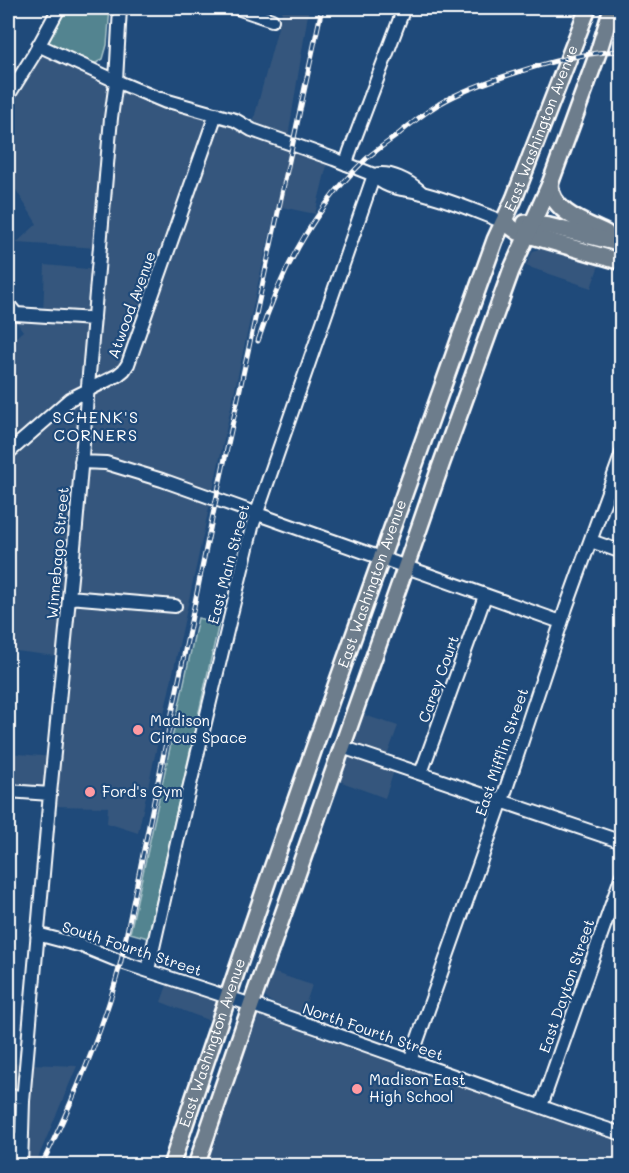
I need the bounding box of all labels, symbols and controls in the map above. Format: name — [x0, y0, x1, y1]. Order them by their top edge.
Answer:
street label: East Washington Avenue — [499, 42, 582, 214]
street label: Atwood Avenue — [102, 248, 160, 361]
district label: SCHENK'S CORNERS — [52, 406, 140, 445]
street label: Winnebago Street — [41, 486, 73, 620]
street label: East Washington Avenue — [332, 497, 410, 670]
street label: East Main Street — [202, 502, 254, 626]
street label: Carey Court — [413, 632, 463, 725]
street label: East Mifflin Street — [470, 685, 532, 818]
place label: Madison Circus Space — [150, 710, 247, 747]
marker: Madison Circus Space — [131, 723, 145, 737]
place label: Ford's Gym — [102, 781, 183, 801]
marker: Ford's Gym — [83, 785, 97, 799]
street label: South Fourth Street — [60, 916, 205, 980]
street label: East Dayton Street — [534, 916, 598, 1055]
street label: East Washington Avenue — [174, 955, 249, 1130]
street label: North Fourth Street — [300, 998, 447, 1065]
place label: Madison East High School — [369, 1069, 466, 1106]
marker: Madison East High School — [350, 1082, 364, 1096]

